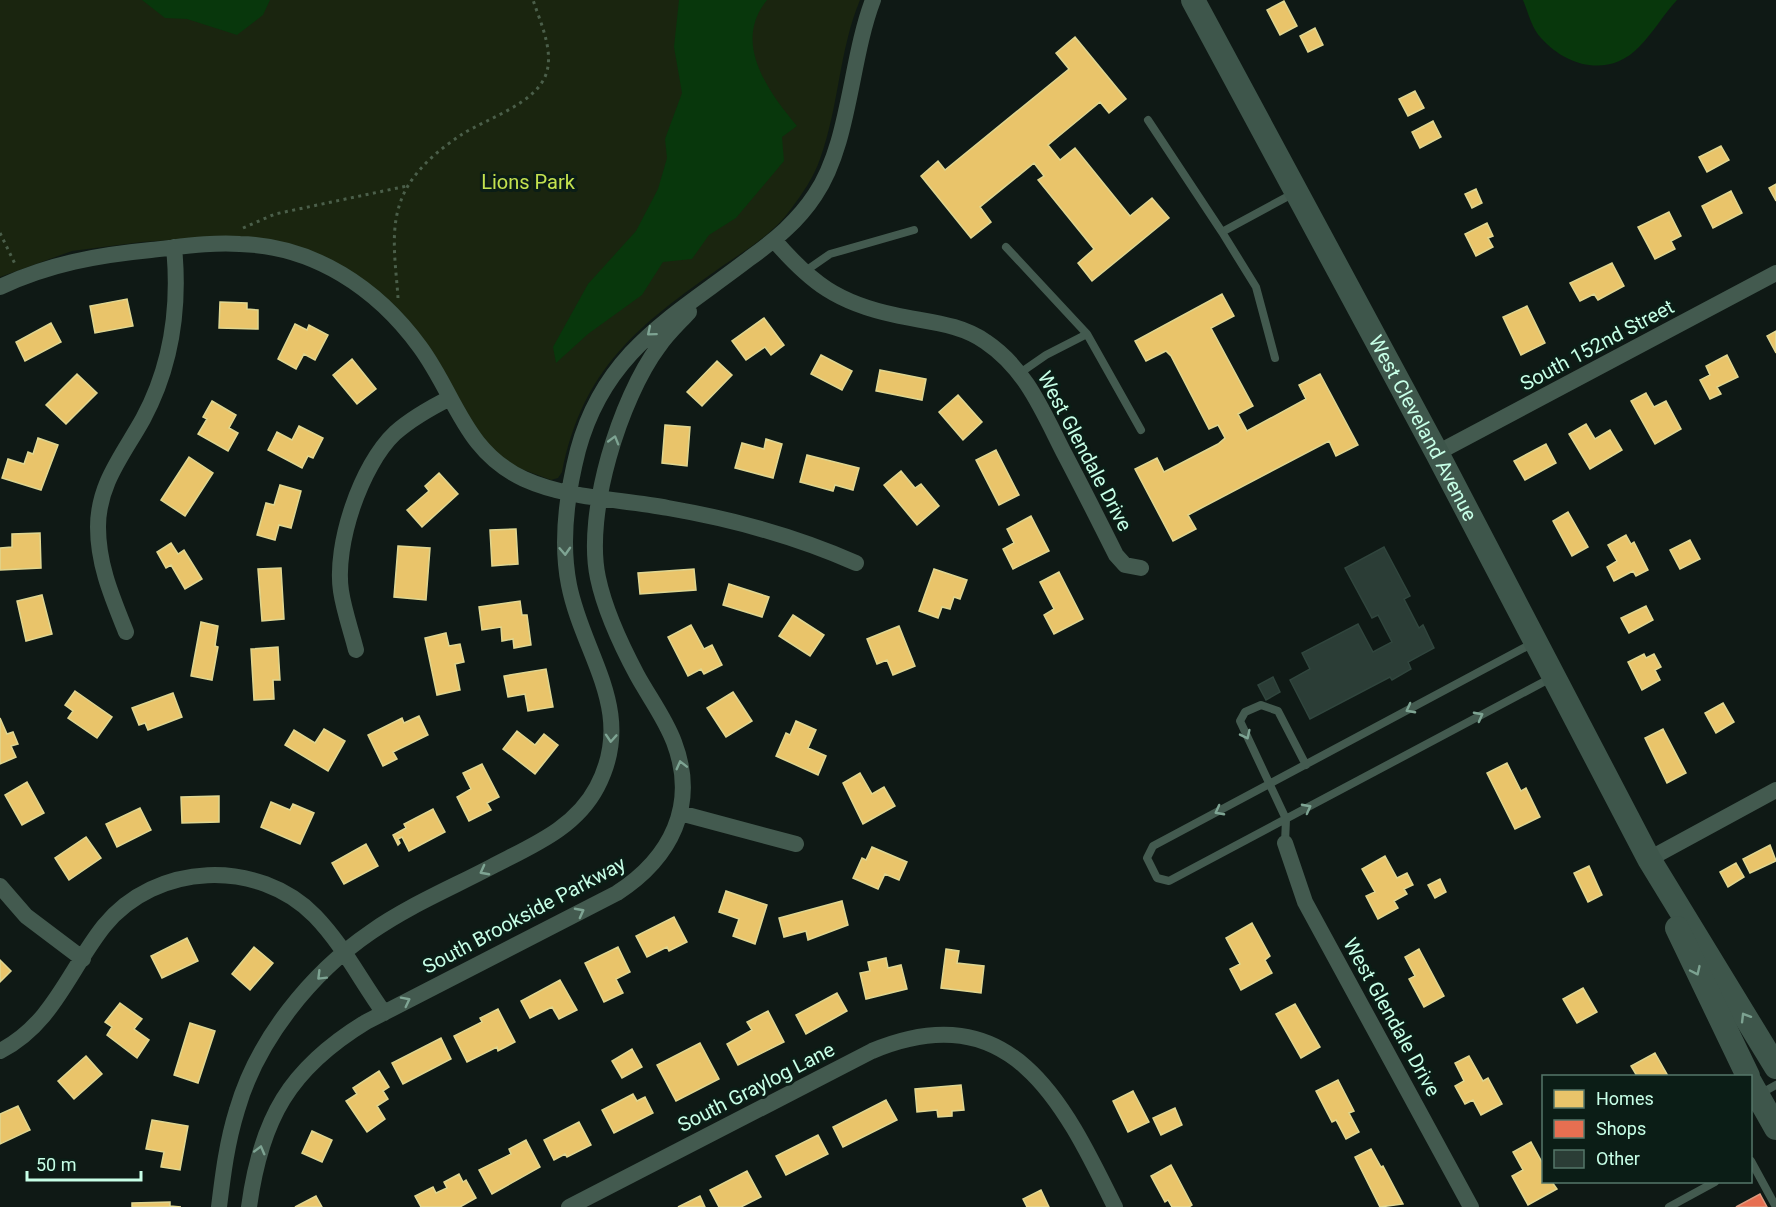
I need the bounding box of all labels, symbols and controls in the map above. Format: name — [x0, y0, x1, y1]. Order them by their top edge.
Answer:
park label: Lions Park — [481, 170, 576, 194]
street label: South 152nd Street — [1516, 294, 1678, 396]
one-way arrow — [647, 325, 658, 336]
street label: West Cleveland Avenue — [1364, 331, 1482, 525]
street label: West Glendale Drive — [1033, 367, 1137, 535]
one-way arrow — [607, 435, 619, 445]
one-way arrow — [558, 546, 571, 555]
one-way arrow — [1405, 702, 1416, 713]
one-way arrow — [1473, 712, 1484, 724]
one-way arrow — [1239, 729, 1251, 740]
one-way arrow — [605, 733, 618, 743]
one-way arrow — [675, 760, 688, 770]
one-way arrow — [1214, 804, 1225, 815]
one-way arrow — [1301, 804, 1312, 815]
street label: South Brookside Parkway — [418, 851, 630, 979]
one-way arrow — [479, 864, 490, 875]
one-way arrow — [574, 908, 584, 919]
street label: West Glendale Drive — [1338, 934, 1446, 1100]
one-way arrow — [1688, 965, 1700, 976]
one-way arrow — [317, 968, 328, 979]
one-way arrow — [400, 997, 411, 1009]
one-way arrow — [1741, 1013, 1753, 1023]
street label: South Graylog Lane — [674, 1037, 838, 1137]
legend — [1542, 1075, 1752, 1183]
text: Homes — [1596, 1088, 1654, 1109]
text: Shops — [1596, 1118, 1646, 1139]
scale bar — [27, 1144, 141, 1182]
one-way arrow — [252, 1145, 265, 1155]
text: Other — [1596, 1148, 1640, 1169]
text: 50 m — [36, 1154, 76, 1175]

